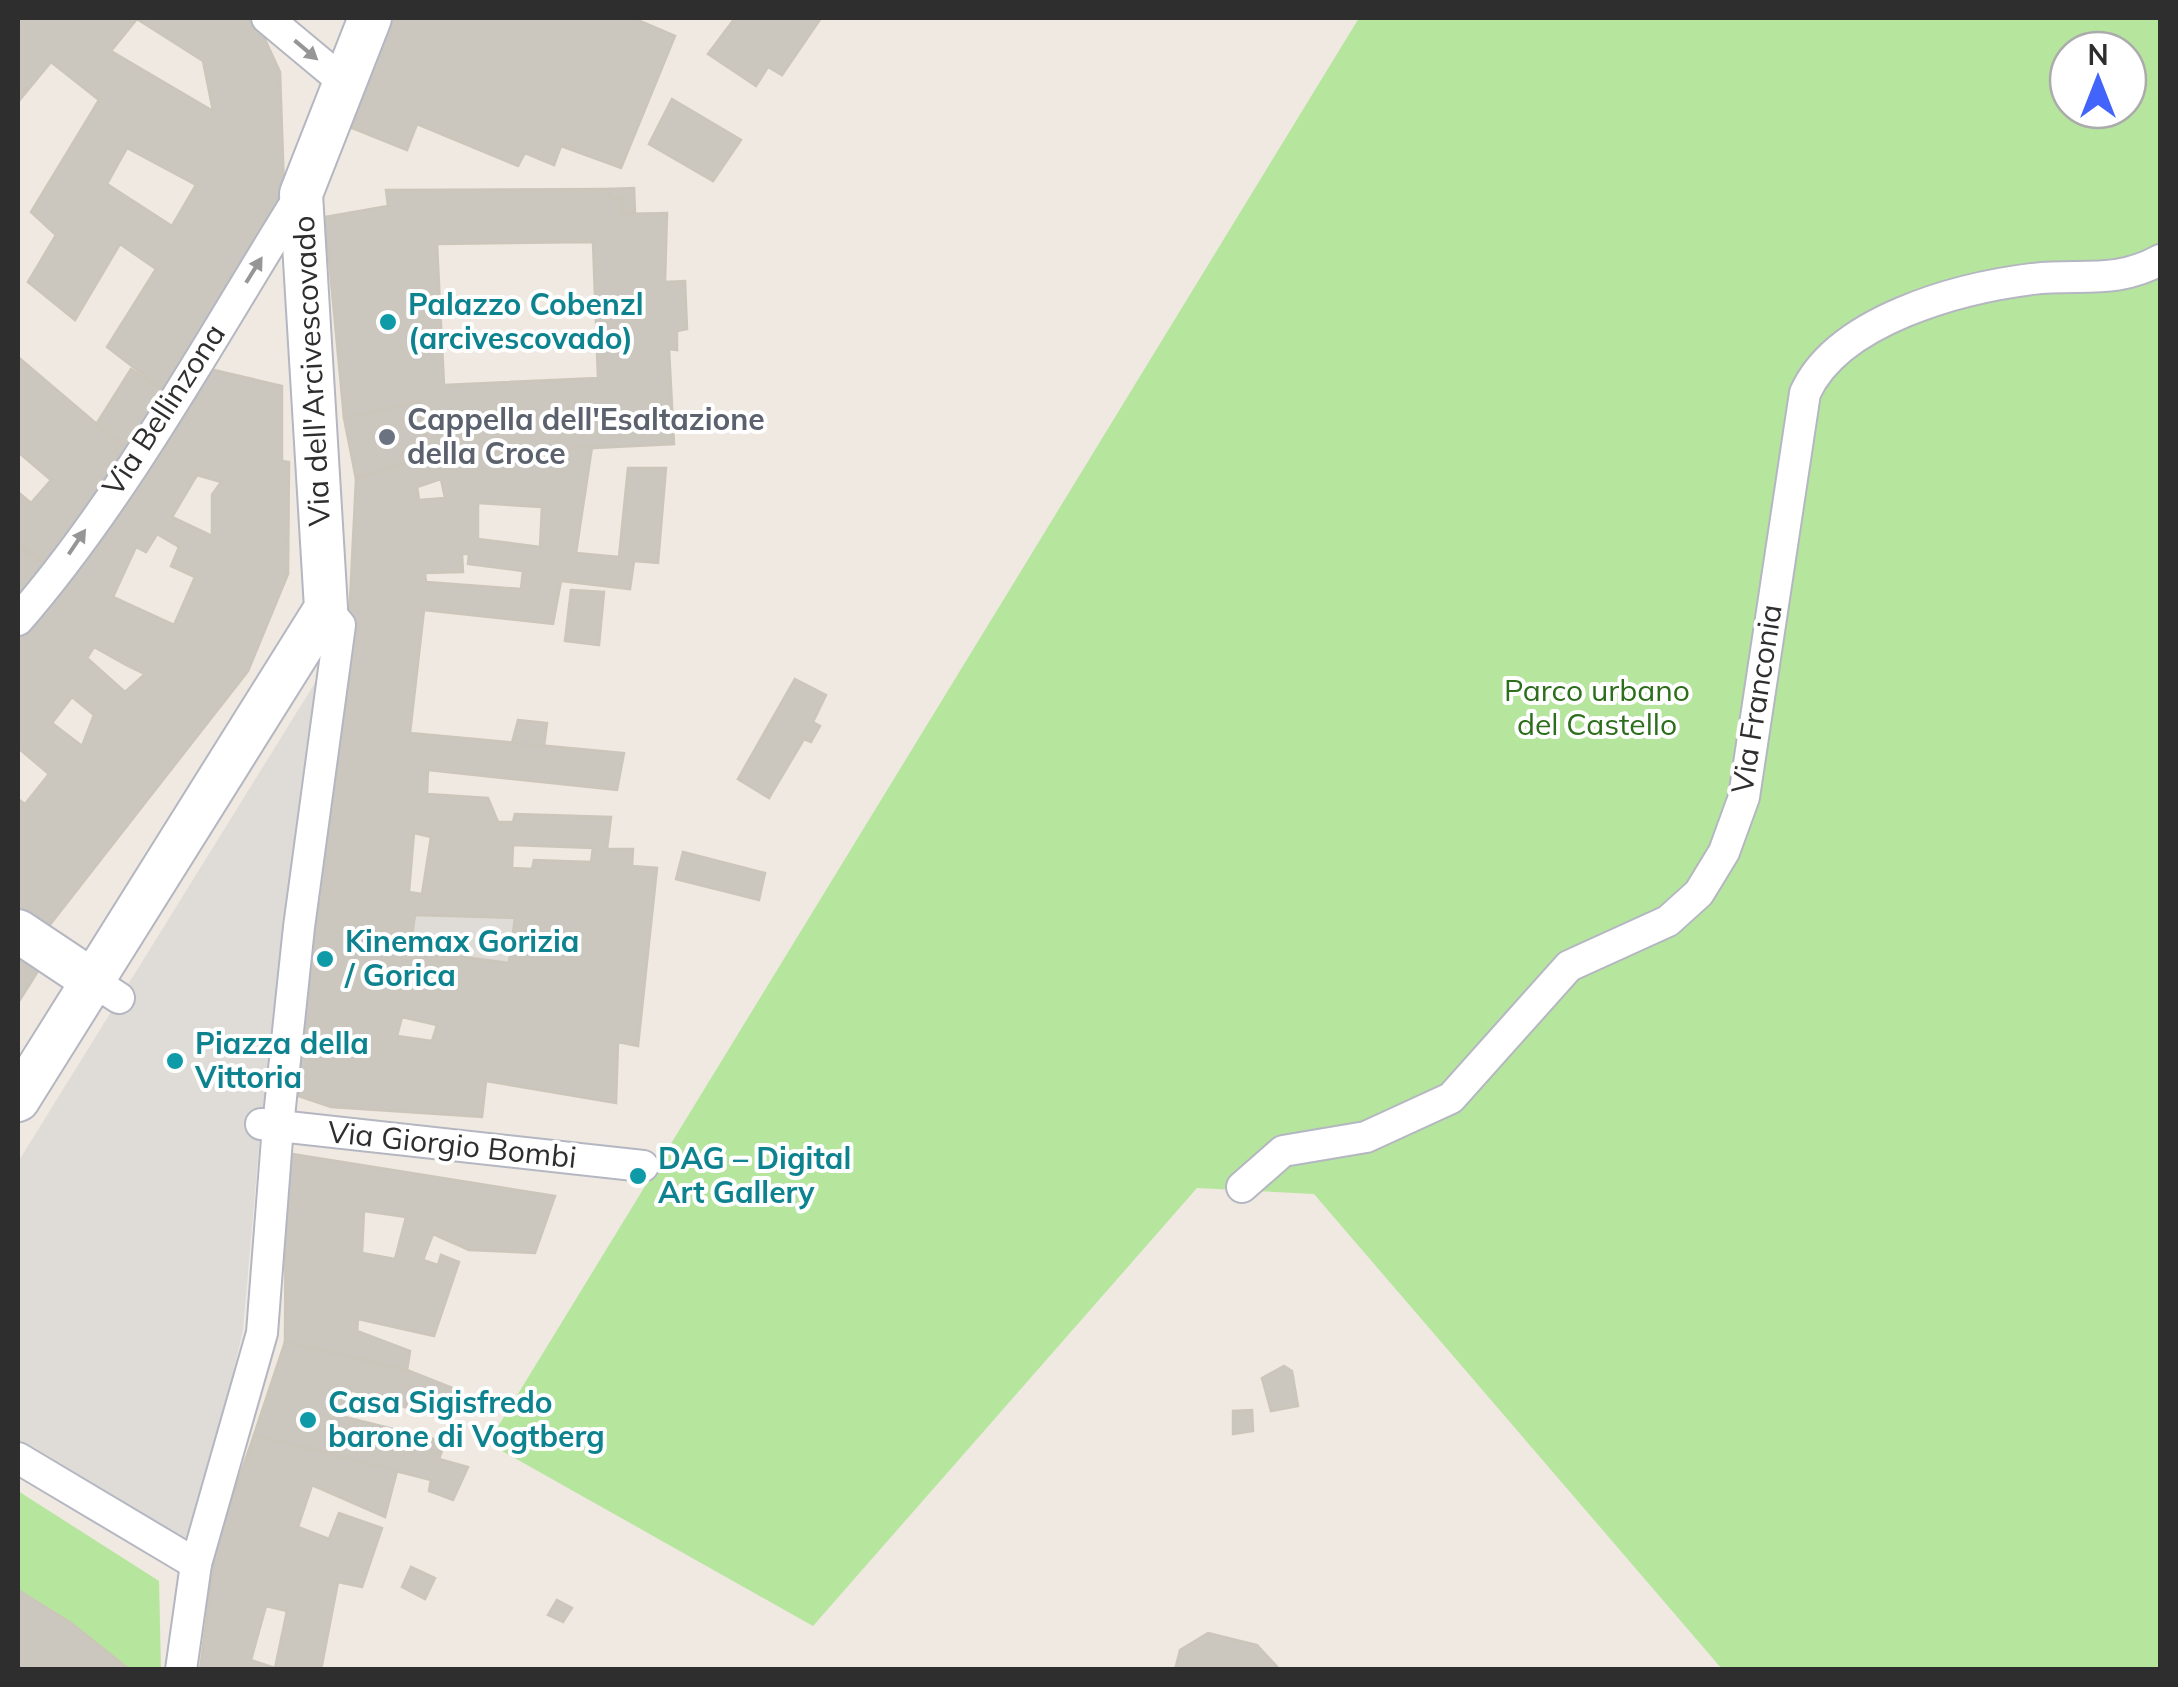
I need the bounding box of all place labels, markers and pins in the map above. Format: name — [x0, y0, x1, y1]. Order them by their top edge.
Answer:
place label: Palazzo Cobenzl (arcivescovado) — [408, 285, 644, 357]
marker: Palazzo Cobenzl (arcivescovado) — [377, 311, 399, 333]
place label: Cappella dell'Esaltazione della Croce — [407, 400, 765, 472]
marker: Cappella dell'Esaltazione della Croce — [376, 426, 398, 448]
place label: Kinemax Gorizia / Gorica — [344, 922, 579, 994]
marker: Kinemax Gorizia / Gorica — [314, 948, 336, 970]
place label: Piazza della Vittoria — [194, 1024, 369, 1096]
marker: Piazza della Vittoria — [164, 1050, 186, 1072]
place label: DAG – Digital Art Gallery — [658, 1139, 851, 1211]
marker: DAG – Digital Art Gallery — [627, 1165, 649, 1187]
place label: Casa Sigisfredo barone di Vogtberg — [328, 1383, 605, 1455]
marker: Casa Sigisfredo barone di Vogtberg — [297, 1409, 319, 1431]

